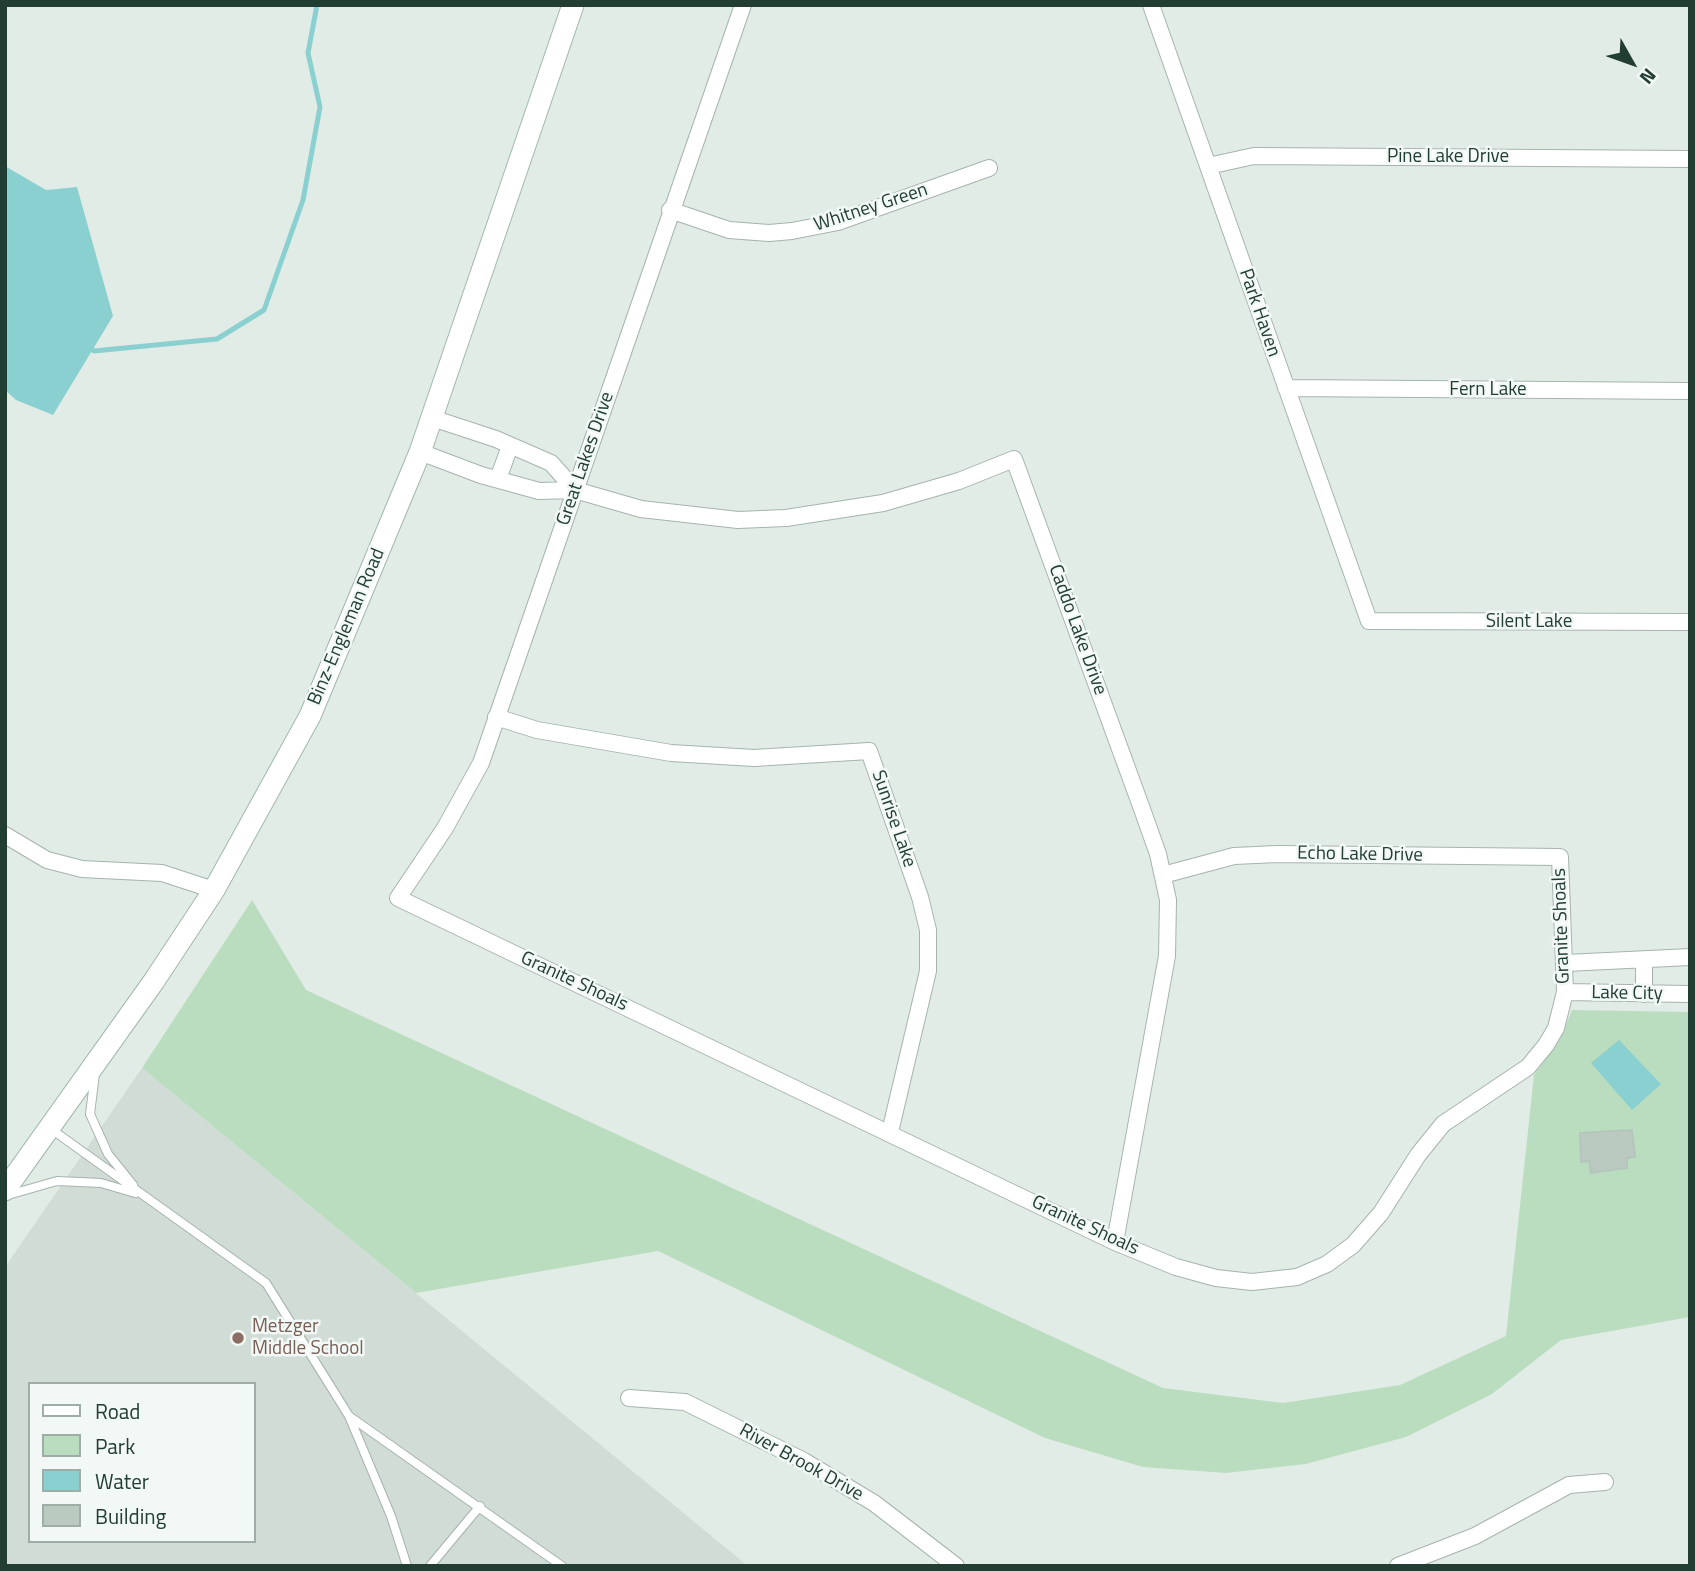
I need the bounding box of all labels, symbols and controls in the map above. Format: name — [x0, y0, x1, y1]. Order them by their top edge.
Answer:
north arrow — [1597, 28, 1667, 98]
text: N — [1633, 62, 1664, 91]
street label: Pine Lake Drive — [1387, 146, 1509, 168]
street label: Whitney Green — [811, 179, 931, 237]
street label: Park Haven — [1233, 266, 1285, 360]
street label: Fern Lake — [1449, 379, 1527, 401]
street label: Great Lakes Drive — [552, 389, 620, 529]
street label: Binz-Engleman Road — [304, 545, 390, 709]
street label: Caddo Lake Drive — [1043, 562, 1111, 698]
street label: Silent Lake — [1486, 611, 1572, 633]
street label: Sunrise Lake — [866, 768, 920, 870]
street label: Echo Lake Drive — [1297, 843, 1423, 867]
street label: Granite Shoals — [1549, 868, 1575, 984]
street label: Granite Shoals — [517, 947, 631, 1017]
street label: Lake City — [1591, 982, 1663, 1006]
street label: Granite Shoals — [1028, 1191, 1142, 1261]
place label: Metzger Middle School — [252, 1316, 364, 1360]
marker: Metzger Middle School — [230, 1330, 246, 1346]
legend — [28, 1382, 256, 1543]
text: Road — [95, 1395, 140, 1427]
street label: River Brook Drive — [735, 1420, 867, 1506]
text: Park — [95, 1430, 135, 1462]
text: Water — [95, 1465, 149, 1497]
text: Building — [95, 1500, 166, 1532]

